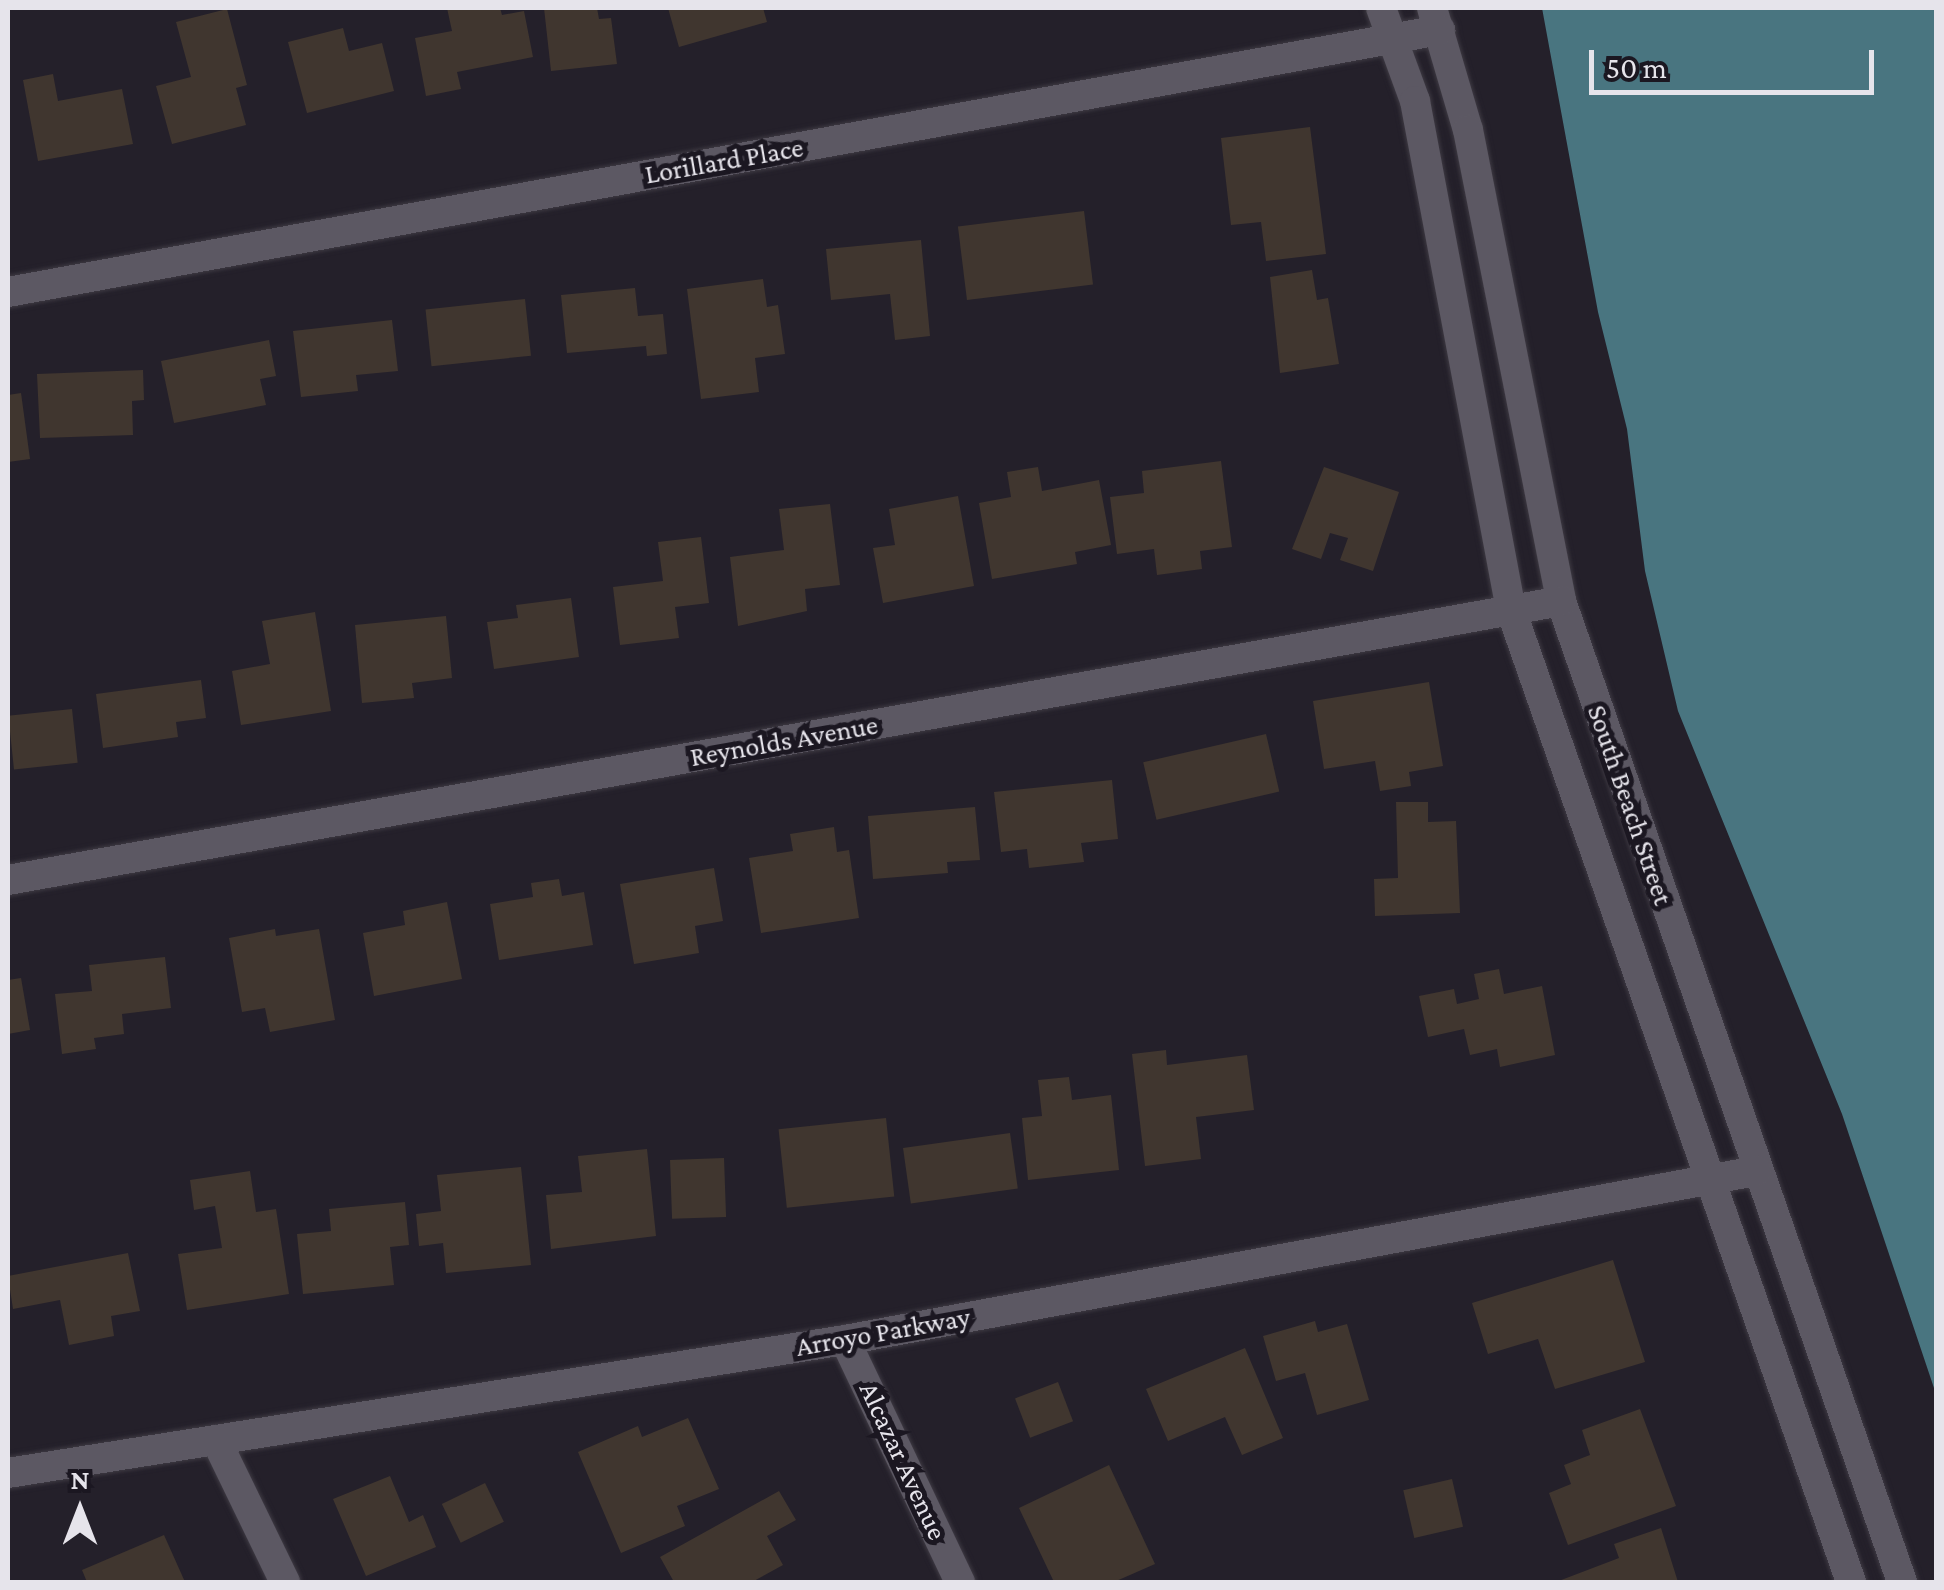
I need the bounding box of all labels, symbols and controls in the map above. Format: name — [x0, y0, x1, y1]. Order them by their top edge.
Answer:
scale bar — [1594, 30, 1879, 92]
text: 50 m — [1606, 51, 1667, 84]
street label: Lorillard Place — [642, 131, 806, 191]
street label: South Beach Street — [1580, 701, 1680, 909]
street label: Reynolds Avenue — [687, 708, 881, 774]
street label: Arroyo Parkway — [793, 1300, 973, 1364]
street label: Alcazar Avenue — [852, 1377, 954, 1545]
north arrow — [30, 1460, 130, 1560]
text: N — [70, 1464, 90, 1495]

